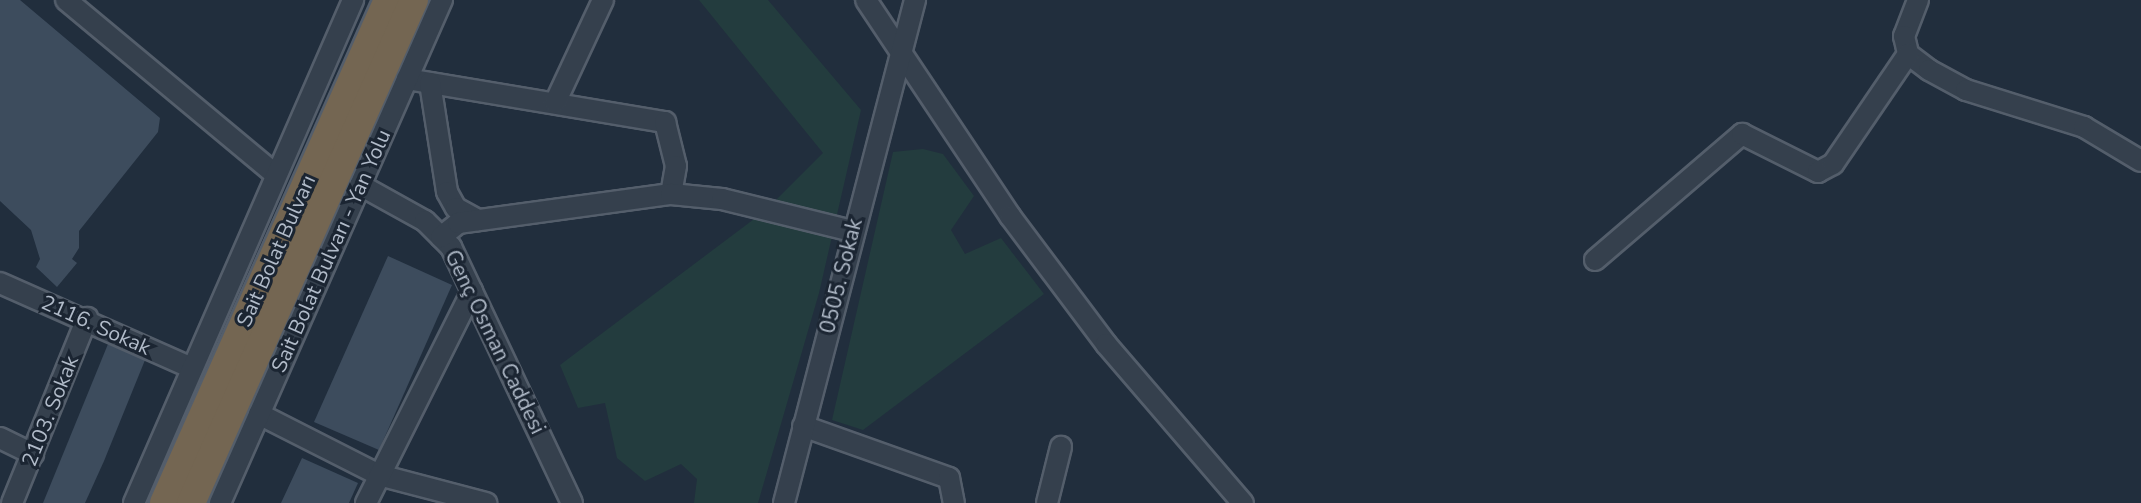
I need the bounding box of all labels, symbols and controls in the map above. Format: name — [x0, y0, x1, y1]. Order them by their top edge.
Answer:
street label: Sait Bolat Bulvarı - Yan Yolu — [266, 126, 396, 376]
street label: Sait Bolat Bulvarı — [231, 171, 321, 331]
street label: 0505. Sokak — [815, 216, 867, 336]
street label: Genç Osman Caddesi — [439, 246, 551, 438]
street label: 2116. Sokak — [37, 290, 155, 360]
street label: 2103. Sokak — [16, 352, 84, 470]

